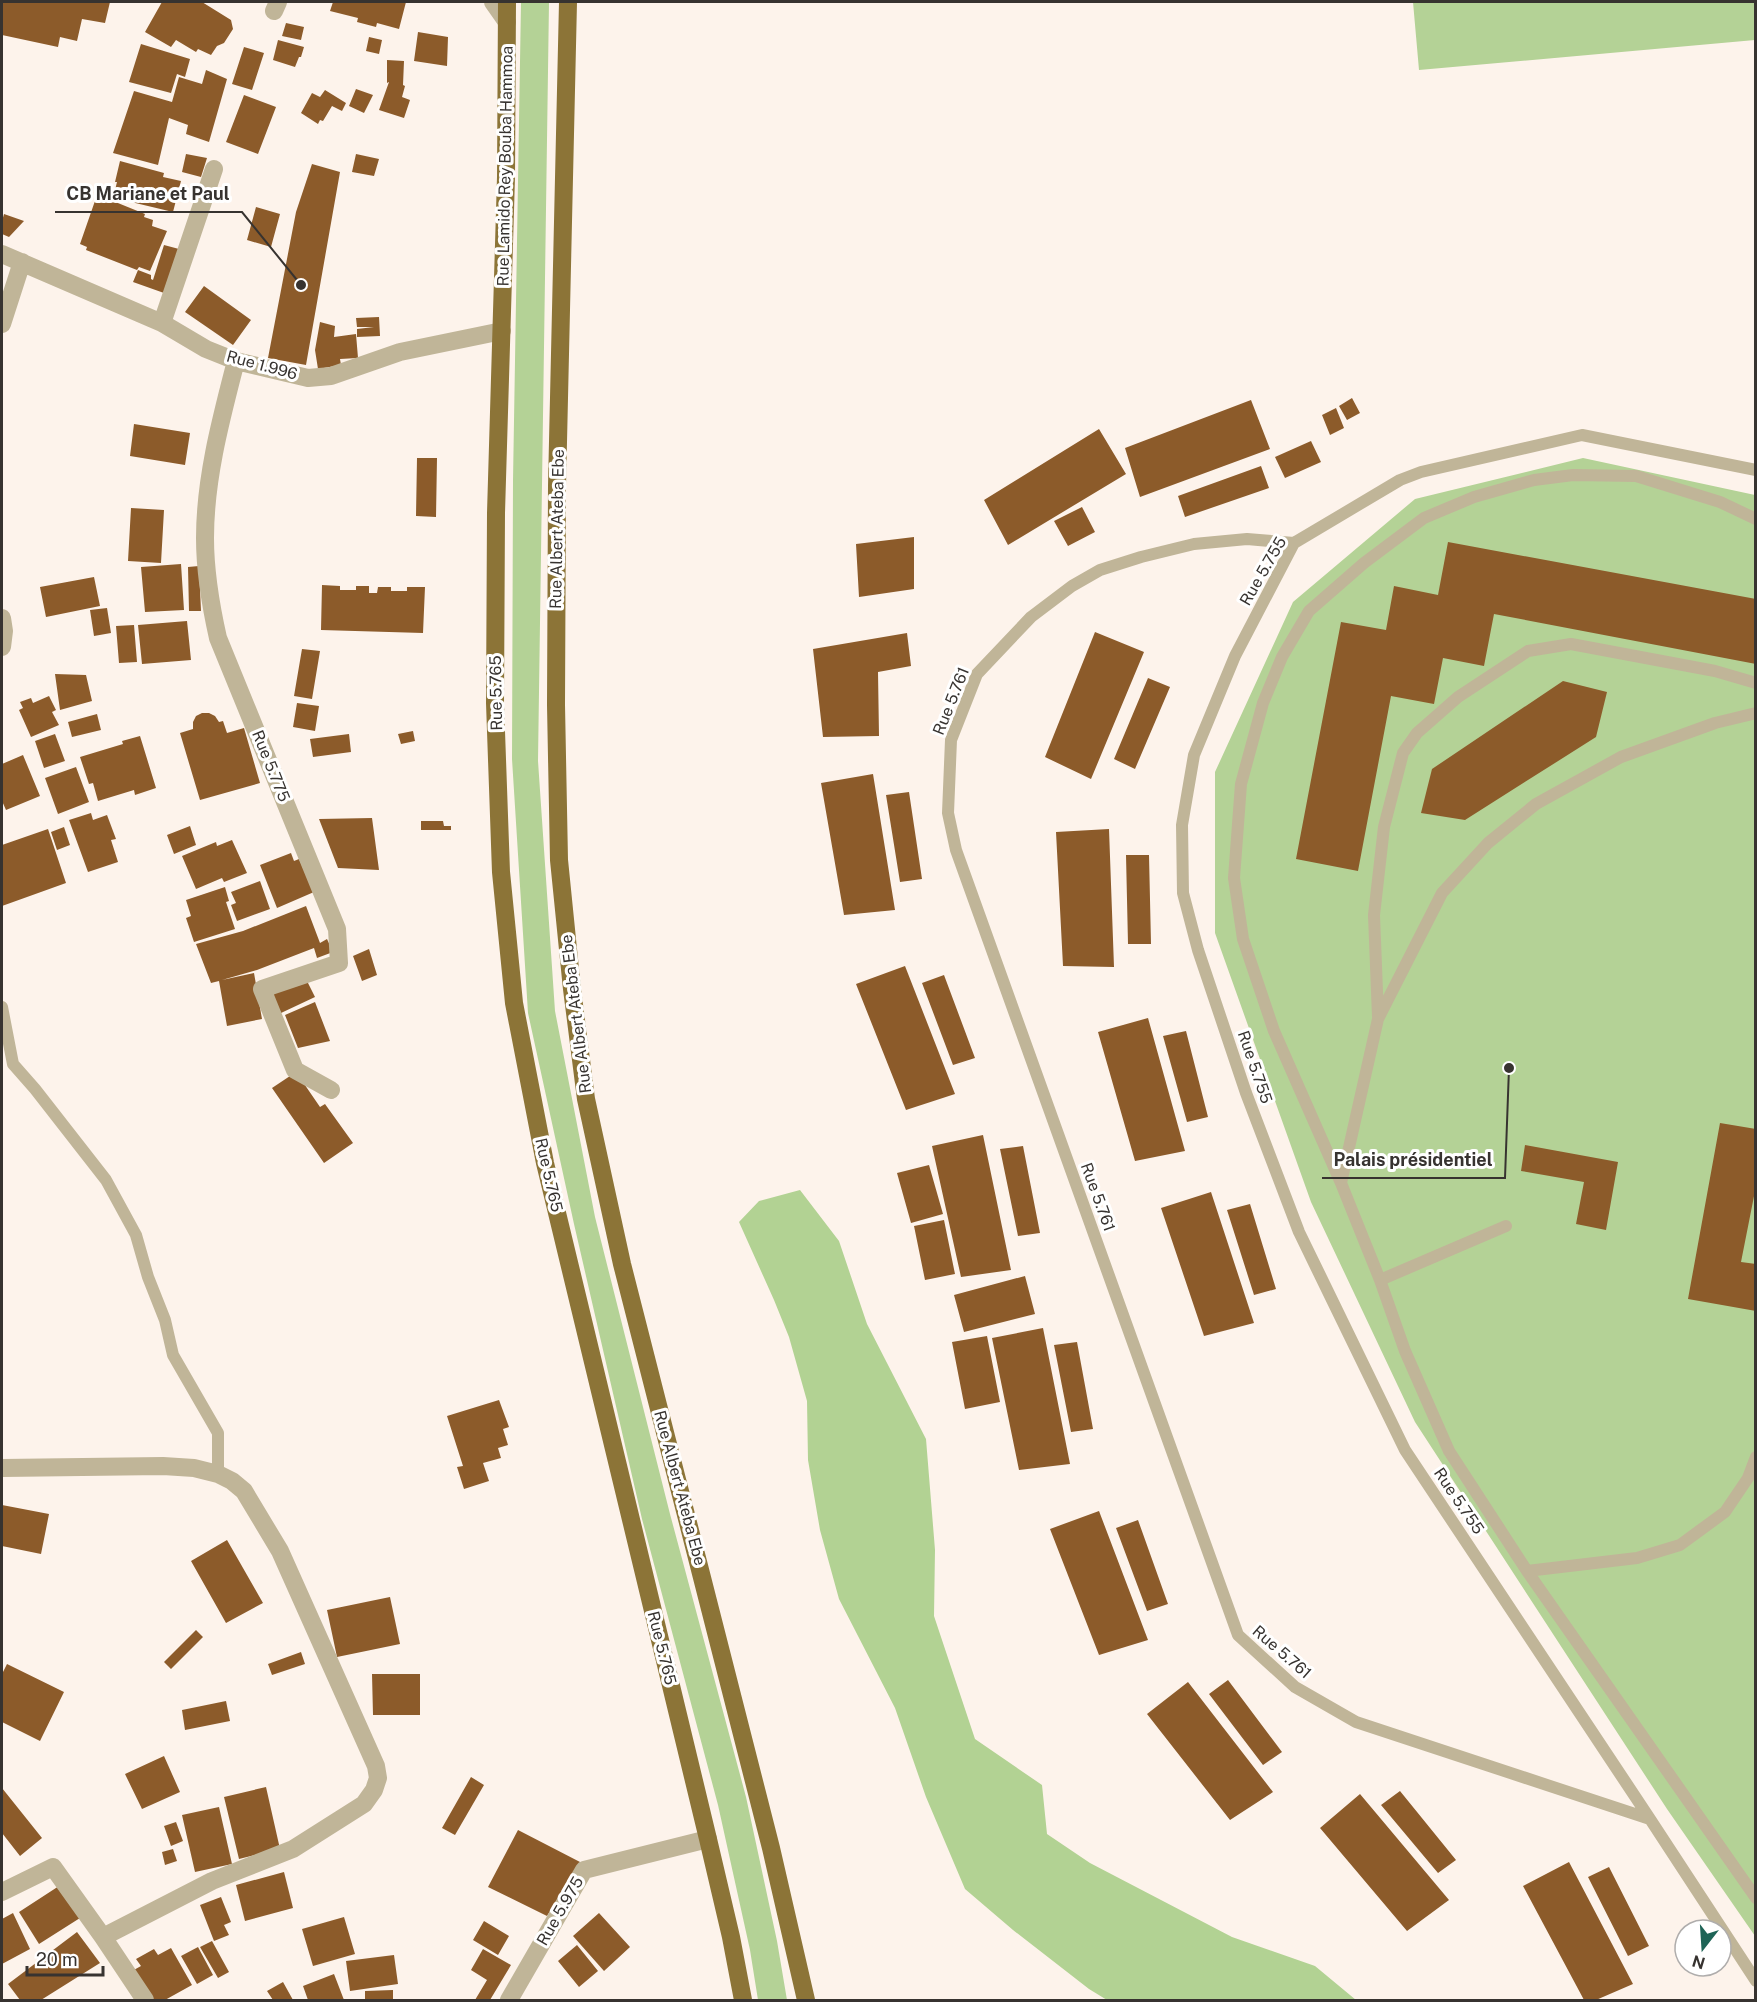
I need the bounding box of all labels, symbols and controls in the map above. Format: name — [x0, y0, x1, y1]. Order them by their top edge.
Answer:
street label: Rue Lamido Rey Bouba Hammoa — [493, 46, 517, 286]
callout: CB Mariane et Paul — [55, 176, 242, 212]
text: CB Mariane et Paul — [66, 183, 230, 204]
street label: Rue 1.996 — [224, 346, 300, 384]
street label: Rue Albert Ateba Ebe — [546, 449, 568, 609]
street label: Rue 5.755 — [1236, 533, 1290, 609]
street label: Rue 5.765 — [486, 655, 506, 731]
street label: Rue 5.761 — [929, 664, 973, 738]
street label: Rue 5.775 — [248, 727, 294, 805]
street label: Rue Albert Ateba Ebe — [557, 934, 595, 1094]
street label: Rue 5.755 — [1234, 1028, 1276, 1106]
street label: Rue 5.765 — [531, 1136, 567, 1214]
callout: Palais présidentiel — [1322, 1142, 1505, 1178]
text: Palais présidentiel — [1333, 1149, 1493, 1170]
street label: Rue 5.761 — [1077, 1160, 1119, 1234]
street label: Rue Albert Ateba Ebe — [650, 1408, 710, 1568]
street label: Rue 5.755 — [1430, 1464, 1488, 1538]
street label: Rue 5.765 — [644, 1609, 680, 1687]
street label: Rue 5.761 — [1249, 1621, 1315, 1683]
street label: Rue 5.975 — [533, 1873, 587, 1949]
north arrow — [1673, 1918, 1733, 1978]
scale bar — [27, 1939, 104, 1977]
text: 20 m — [36, 1949, 78, 1970]
text: N — [1690, 1951, 1708, 1973]

